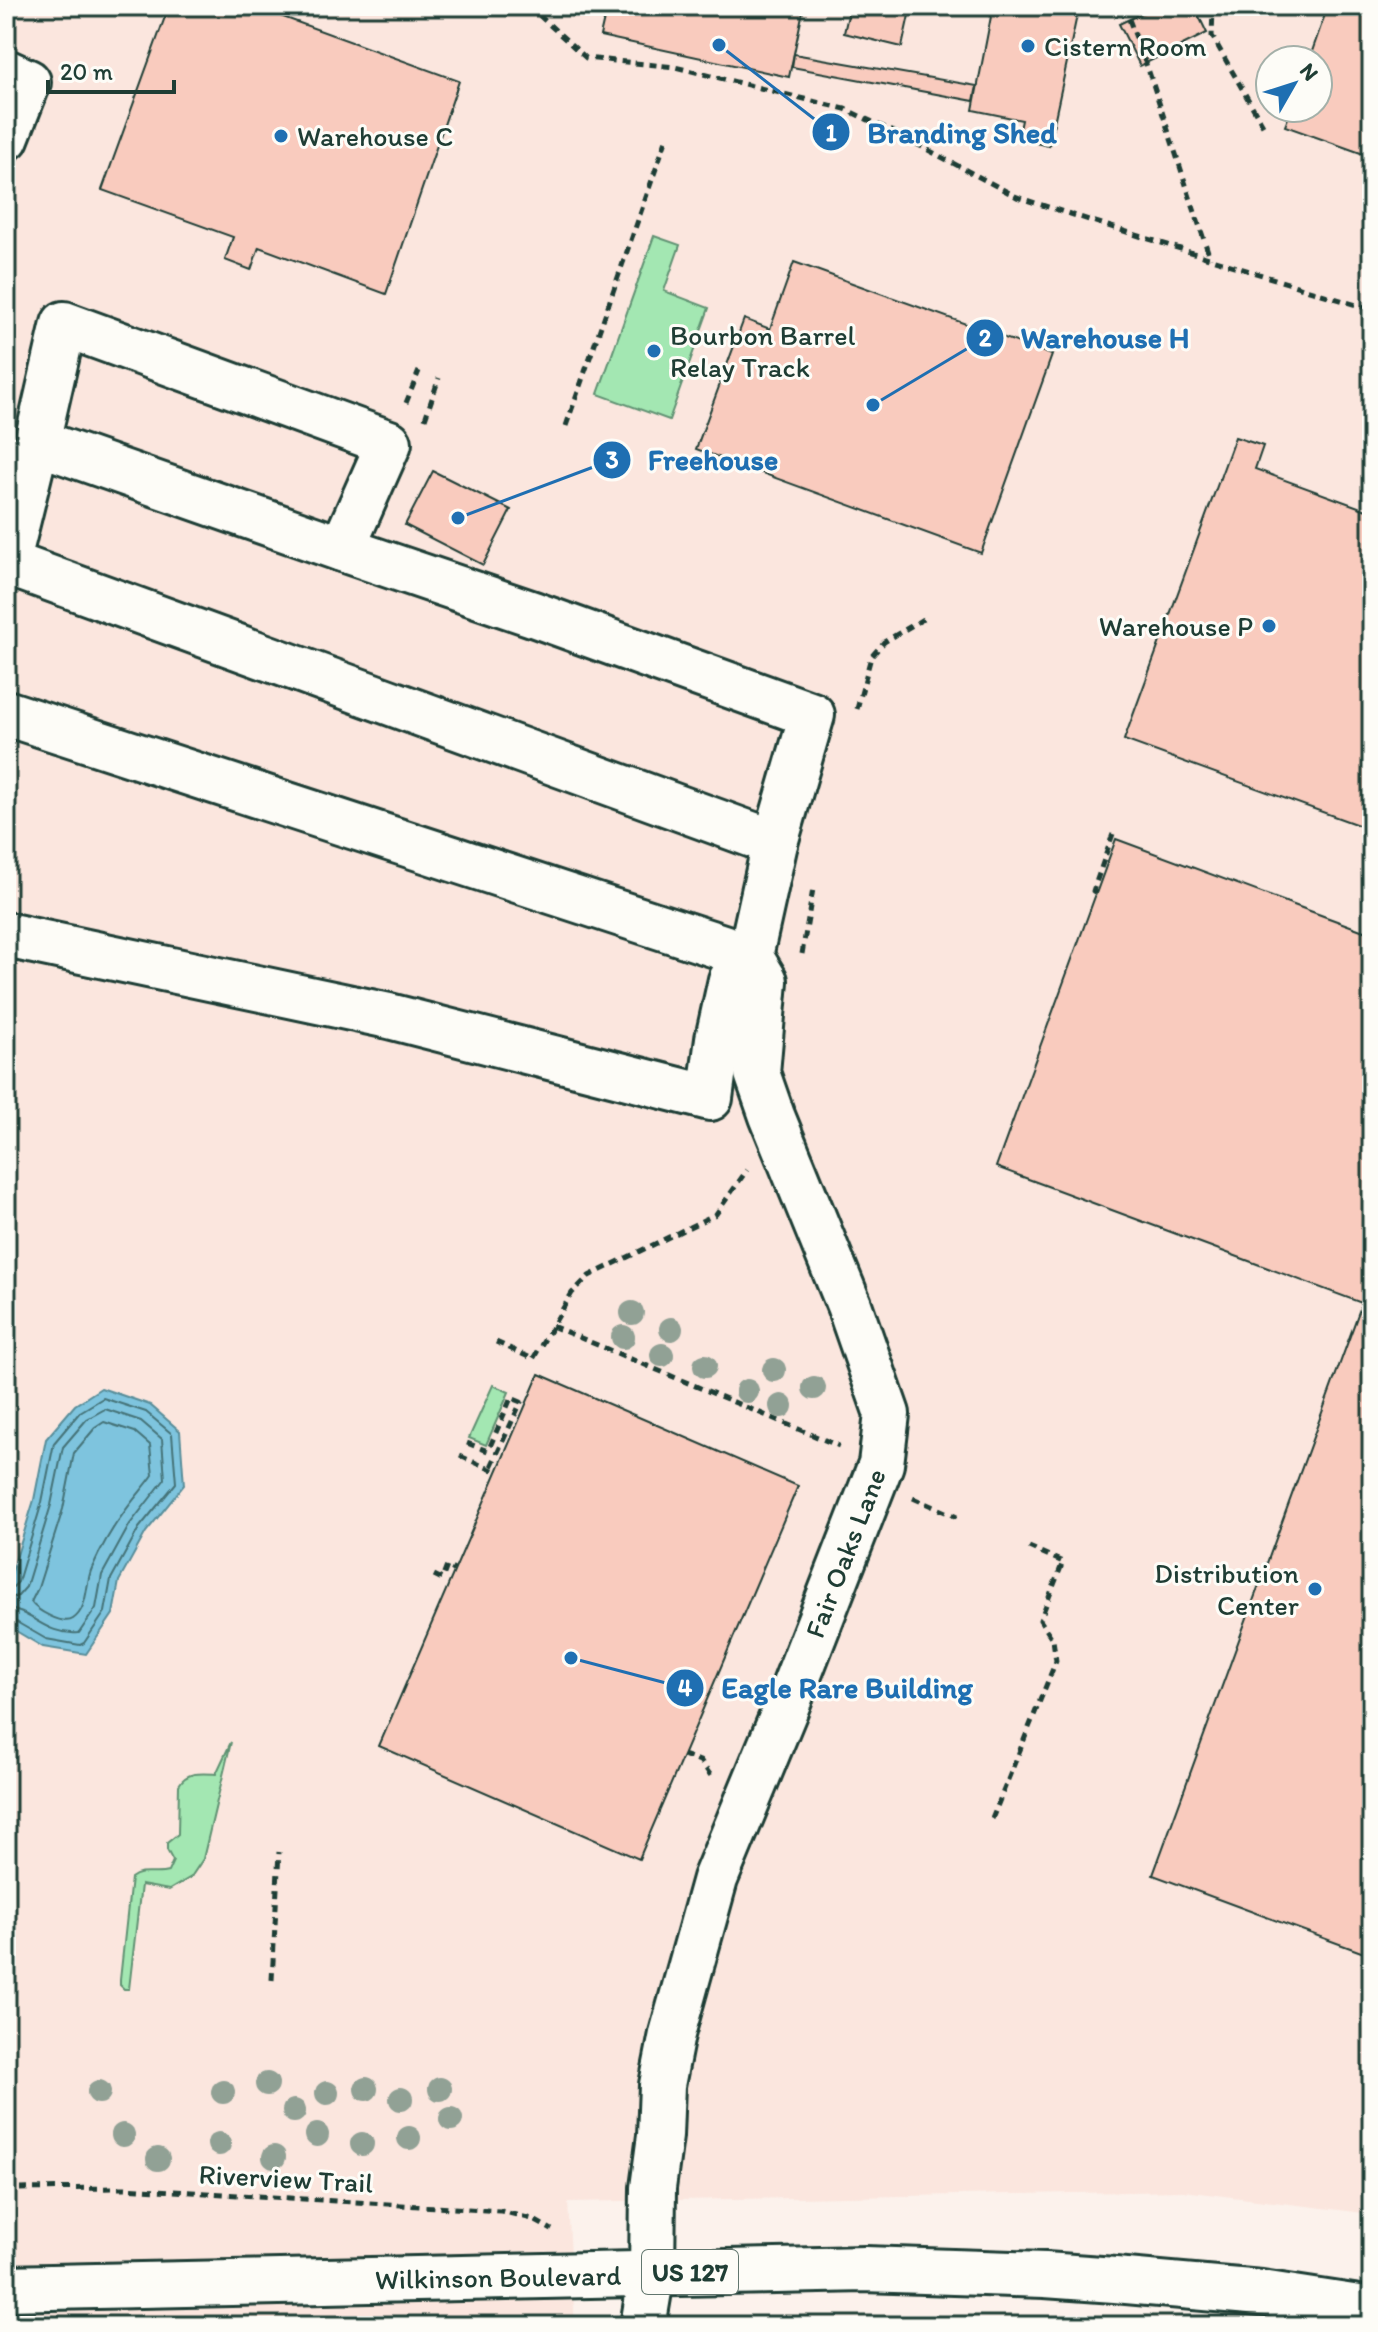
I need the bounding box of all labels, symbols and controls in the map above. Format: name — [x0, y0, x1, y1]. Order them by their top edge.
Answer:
place label: Cistern Room — [1044, 29, 1207, 63]
marker: Cistern Room — [1019, 37, 1037, 55]
scale bar — [48, 44, 174, 94]
north arrow — [1254, 44, 1334, 124]
text: 20 m — [60, 57, 113, 86]
text: N — [1294, 57, 1324, 86]
callout: Branding Shed — [811, 105, 1073, 159]
text: Branding Shed — [867, 114, 1057, 151]
text: 1 — [825, 118, 837, 147]
place label: Warehouse C — [297, 119, 453, 153]
marker: Warehouse C — [272, 127, 290, 145]
callout: Warehouse H — [965, 311, 1205, 365]
place label: Bourbon Barrel Relay Track — [670, 318, 855, 384]
text: Warehouse H — [1021, 319, 1189, 356]
text: 2 — [979, 323, 992, 352]
marker: Bourbon Barrel Relay Track — [645, 342, 663, 360]
callout: Freehouse — [592, 433, 794, 487]
text: Freehouse — [648, 441, 778, 478]
text: 3 — [605, 445, 619, 474]
place label: Warehouse P — [1099, 609, 1253, 643]
marker: Warehouse P — [1260, 617, 1278, 635]
street label: Fair Oaks Lane — [797, 1464, 893, 1642]
place label: Distribution Center — [1154, 1556, 1299, 1622]
marker: Distribution Center — [1306, 1580, 1324, 1598]
callout: Eagle Rare Building — [665, 1661, 988, 1715]
text: Eagle Rare Building — [721, 1669, 973, 1706]
text: 4 — [678, 1673, 693, 1702]
street label: Riverview Trail — [198, 2156, 374, 2200]
road number: US 127 — [642, 2250, 738, 2294]
street label: Wilkinson Boulevard — [374, 2258, 622, 2296]

